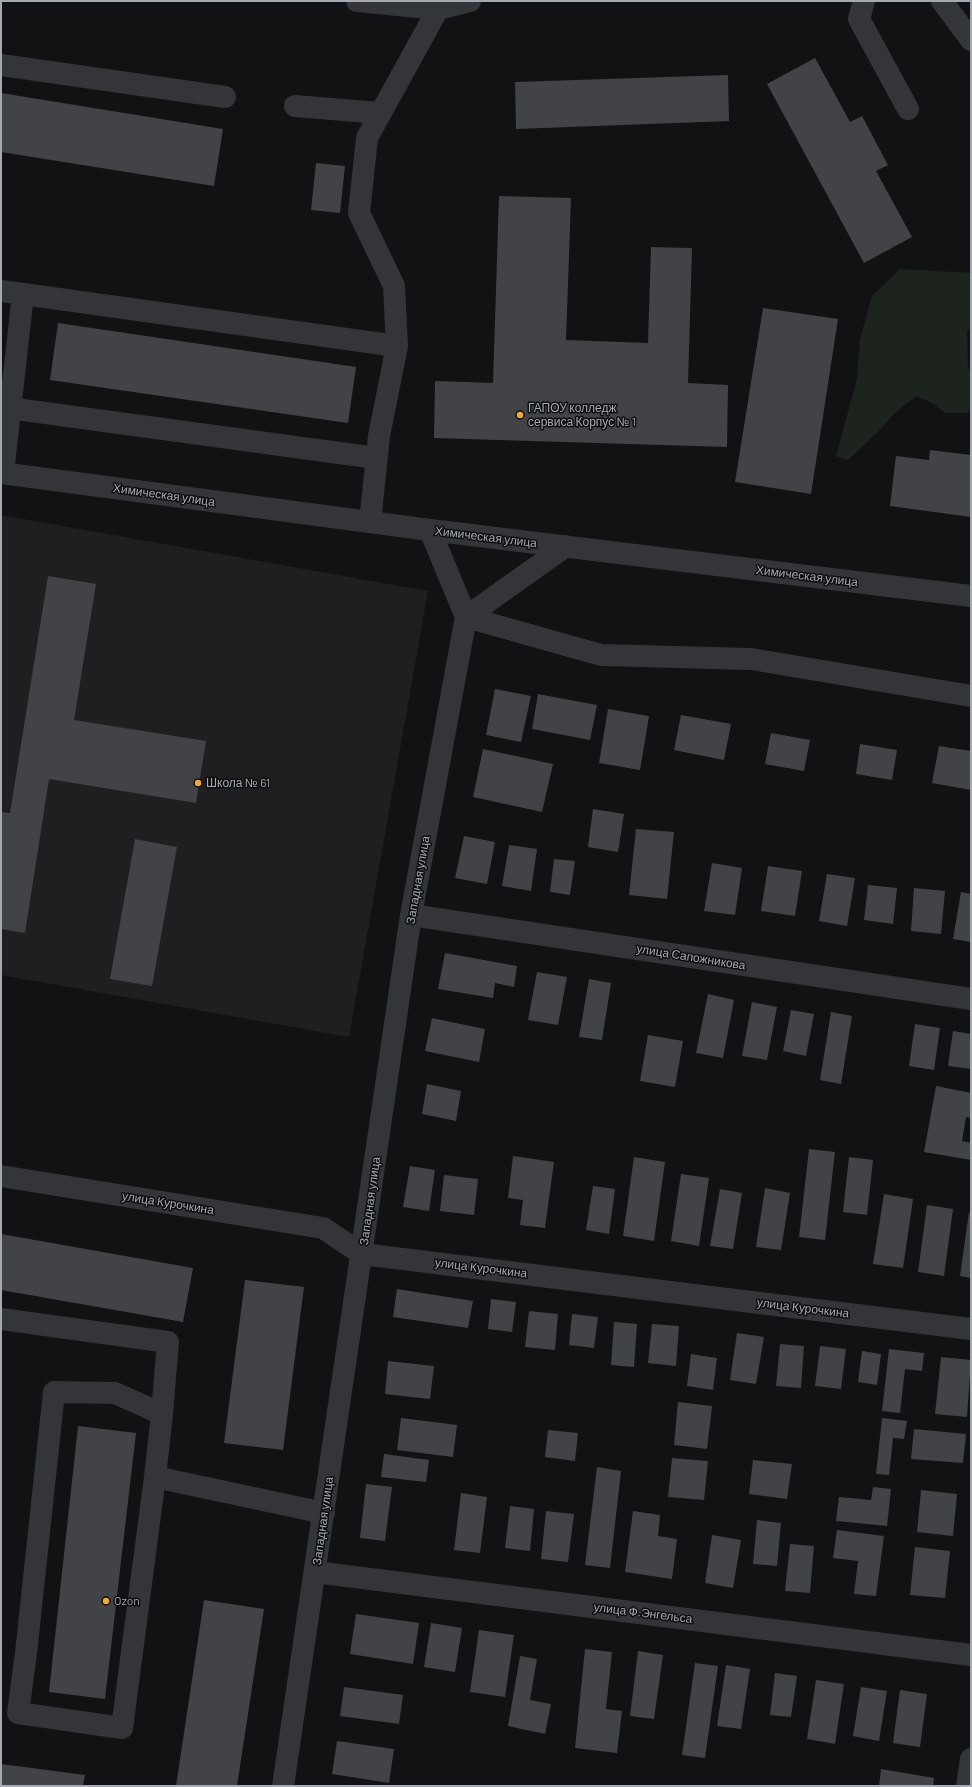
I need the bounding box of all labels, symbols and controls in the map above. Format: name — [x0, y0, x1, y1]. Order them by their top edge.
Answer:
place label: ГАПОУ колледж сервиса Корпус № 1 — [528, 401, 636, 429]
marker: ГАПОУ колледж сервиса Корпус № 1 — [515, 410, 525, 420]
street label: Химическая улица — [112, 481, 216, 509]
street label: Химическая улица — [434, 524, 538, 550]
street label: Химическая улица — [755, 563, 859, 589]
place label: Школа № 61 — [206, 776, 270, 790]
marker: Школа № 61 — [193, 778, 203, 788]
street label: Западная улица — [403, 835, 433, 925]
street label: улица Сапожникова — [635, 941, 747, 973]
street label: Западная улица — [357, 1156, 383, 1246]
street label: улица Курочкина — [121, 1189, 215, 1217]
street label: улица Курочкина — [434, 1255, 528, 1281]
street label: улица Курочкина — [756, 1295, 850, 1321]
street label: Западная улица — [310, 1476, 336, 1566]
place label: Ozon — [114, 1594, 140, 1608]
marker: Ozon — [101, 1596, 111, 1606]
street label: улица Ф.Энгельса — [593, 1600, 693, 1626]

